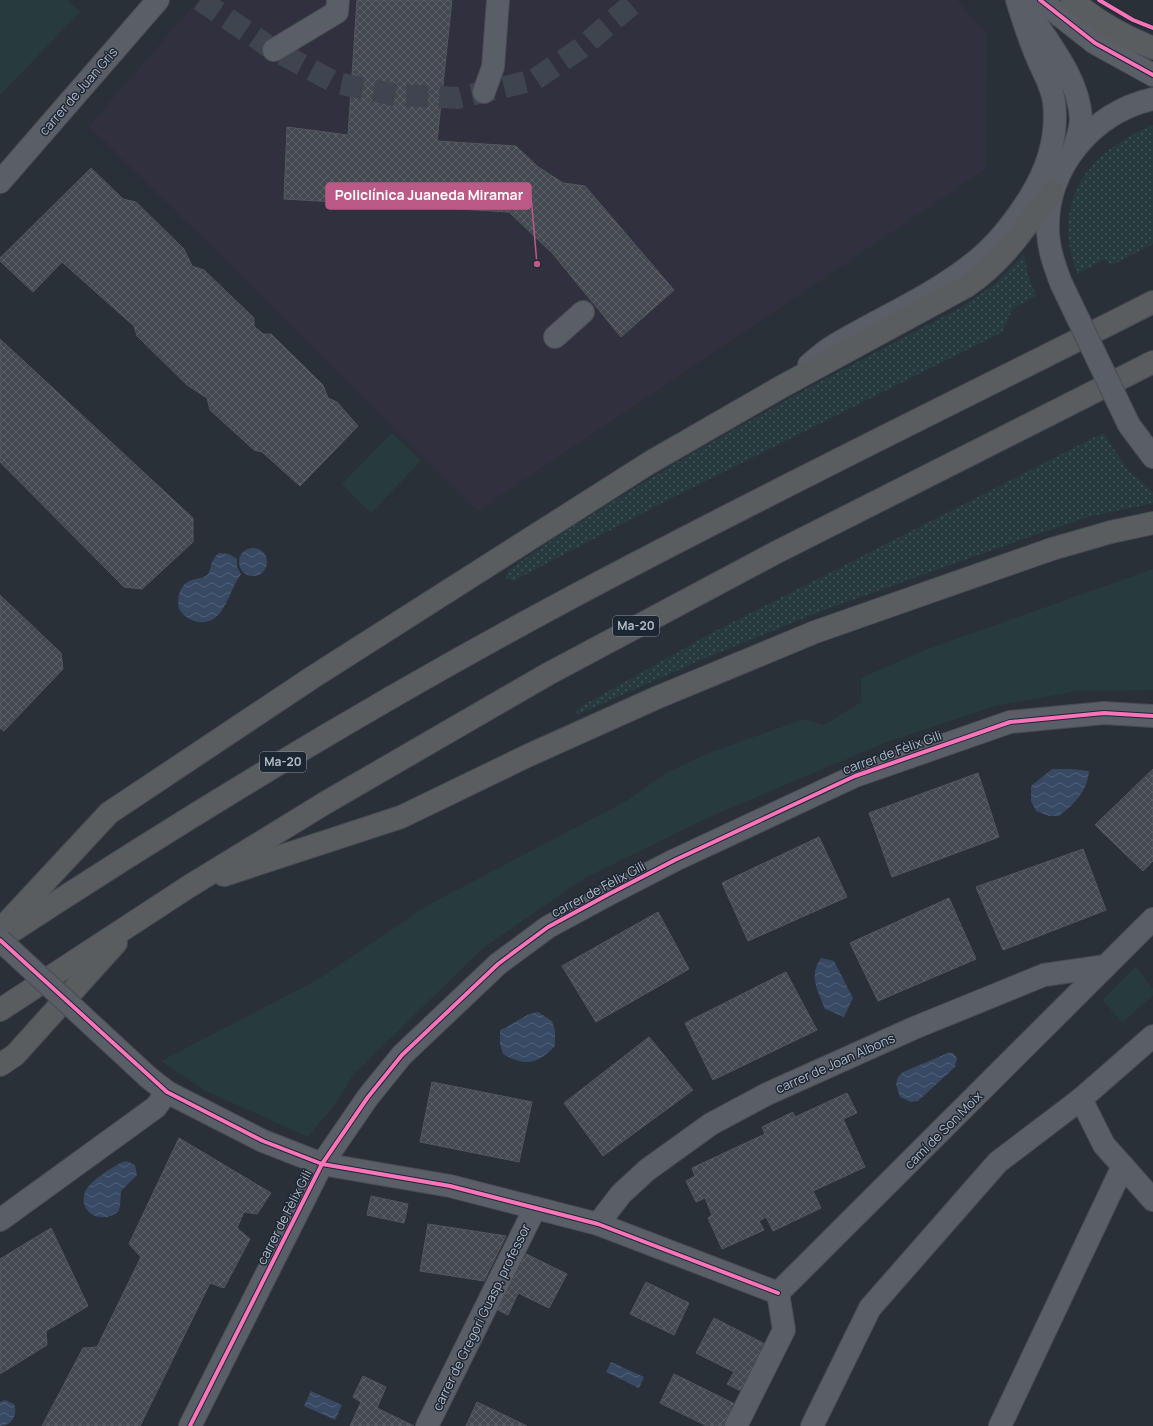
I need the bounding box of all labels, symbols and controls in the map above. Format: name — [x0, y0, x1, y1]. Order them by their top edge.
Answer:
street label: carrer de Juan Gris — [35, 43, 121, 139]
callout: Policlínica Juaneda Miramar — [326, 183, 531, 209]
text: Policlínica Juaneda Miramar — [335, 185, 524, 204]
road number: Ma-20 — [613, 616, 659, 636]
street label: carrer de Fèlix Gili — [840, 726, 944, 778]
road number: Ma-20 — [260, 752, 306, 772]
street label: carrer de Fèlix Gili — [548, 857, 648, 921]
street label: carrer de Joan Albons — [772, 1029, 898, 1097]
street label: camí de Son Moix — [900, 1087, 986, 1173]
street label: carrer de Fèlix Gili — [252, 1167, 316, 1267]
street label: carrer de Gregori Guasp, professor — [428, 1220, 534, 1413]

